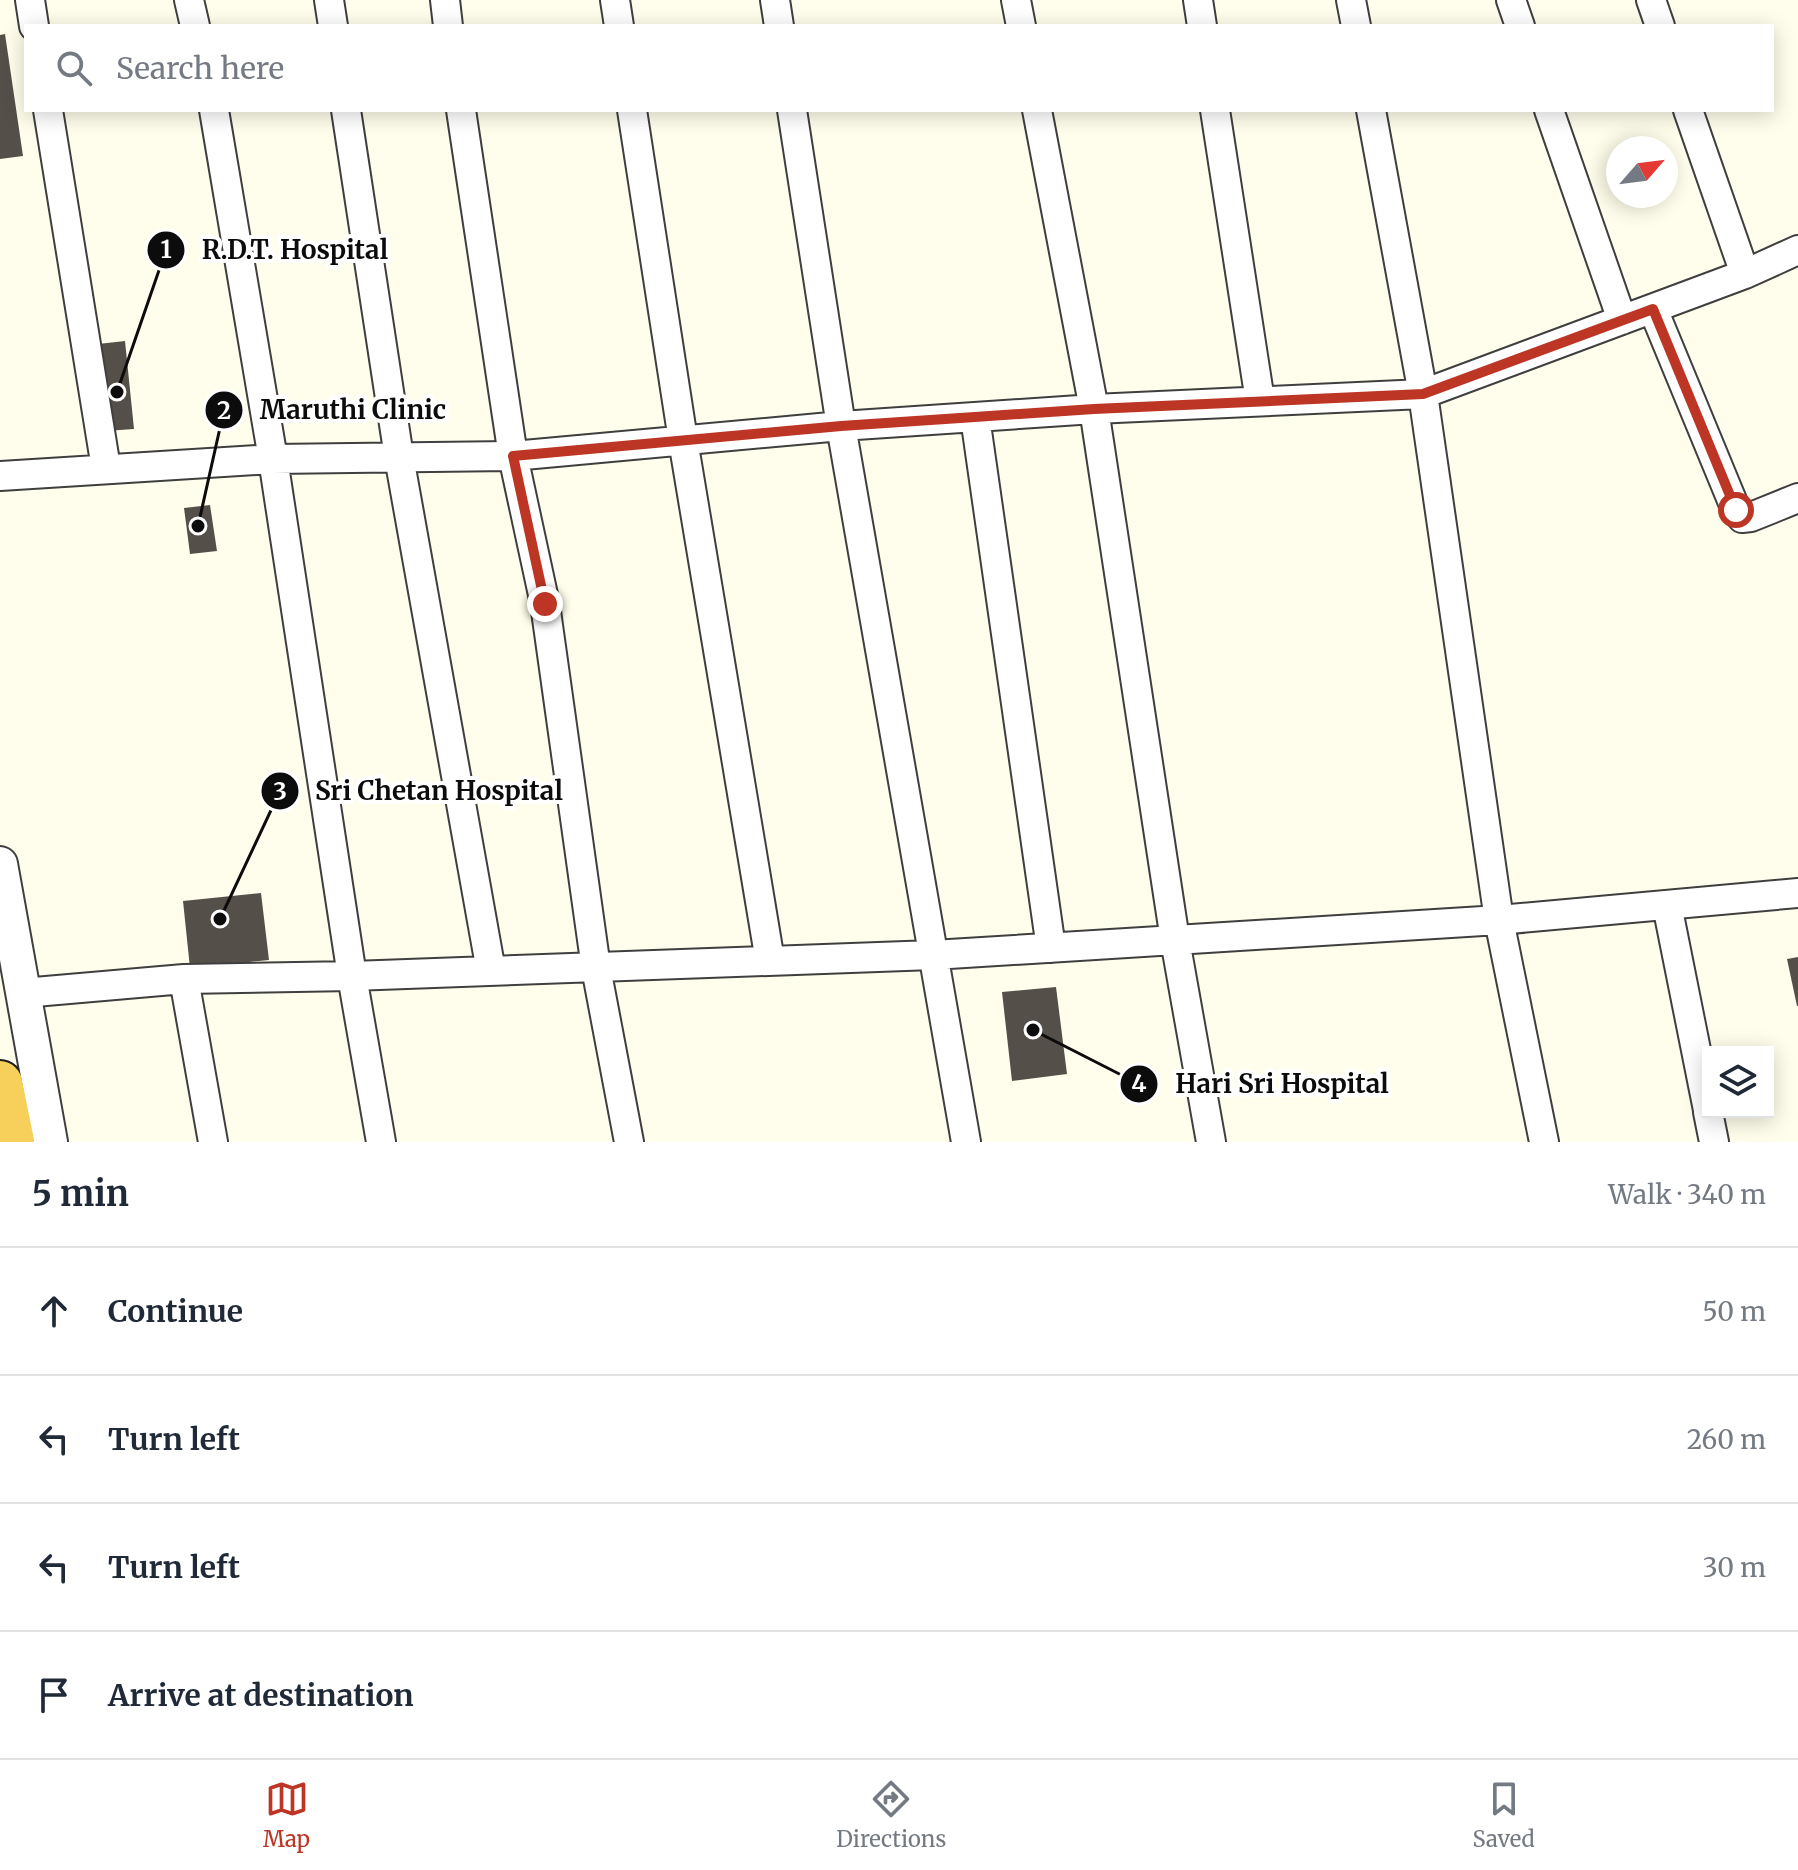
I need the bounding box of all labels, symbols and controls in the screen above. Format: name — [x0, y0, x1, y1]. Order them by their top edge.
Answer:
search box — [24, 24, 1774, 112]
icon: search — [52, 46, 96, 90]
text: Search here — [116, 49, 284, 87]
north arrow — [1606, 136, 1678, 208]
callout: R.D.T. Hospital — [146, 225, 404, 275]
text: R.D.T. Hospital — [202, 233, 388, 266]
text: 1 — [160, 234, 172, 265]
callout: Maruthi Clinic — [204, 385, 462, 435]
text: Maruthi Clinic — [260, 393, 446, 426]
text: 2 — [217, 395, 231, 426]
route start — [1718, 492, 1754, 528]
route end — [527, 586, 563, 622]
callout: Sri Chetan Hospital — [260, 766, 579, 816]
text: Sri Chetan Hospital — [315, 774, 563, 807]
text: 3 — [273, 776, 287, 807]
map controls — [1702, 1046, 1774, 1118]
button: layers — [1702, 1046, 1774, 1118]
callout: Hari Sri Hospital — [1119, 1059, 1405, 1109]
text: Hari Sri Hospital — [1175, 1067, 1389, 1100]
text: 4 — [1131, 1068, 1147, 1099]
text: 5 min — [32, 1173, 129, 1215]
text: Walk · 340 m — [1608, 1178, 1766, 1211]
icon: ahead — [32, 1289, 76, 1333]
text: Continue — [108, 1292, 243, 1330]
text: 50 m — [1702, 1295, 1766, 1328]
icon: left — [32, 1417, 76, 1461]
text: Turn left — [108, 1420, 240, 1458]
text: 260 m — [1687, 1423, 1766, 1456]
icon: left — [32, 1545, 76, 1589]
text: Turn left — [108, 1548, 240, 1586]
text: 30 m — [1703, 1551, 1766, 1584]
icon: arrive — [32, 1673, 76, 1717]
text: Arrive at destination — [108, 1676, 414, 1714]
tab: Map — [263, 1777, 310, 1853]
tab: Directions — [836, 1777, 946, 1853]
tab: Saved — [1473, 1777, 1535, 1853]

